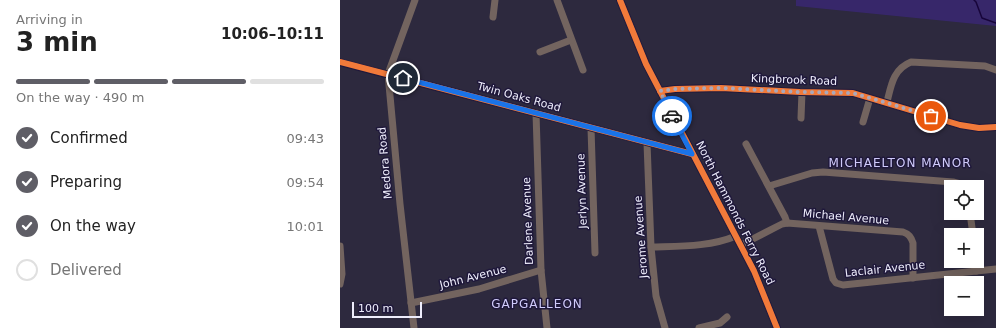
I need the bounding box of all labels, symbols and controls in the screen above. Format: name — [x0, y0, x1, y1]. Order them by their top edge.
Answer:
text: Arriving in — [16, 12, 83, 27]
text: 10:06–10:11 — [221, 25, 324, 43]
text: 3 min — [16, 27, 98, 57]
pin — [386, 61, 420, 95]
icon: home — [392, 67, 414, 89]
street label: Kingbrook Road — [751, 72, 837, 88]
street label: Twin Oaks Road — [475, 79, 562, 114]
text: On the way · 490 m — [16, 90, 144, 105]
courier — [652, 96, 692, 136]
pin — [914, 99, 948, 133]
icon: car — [661, 105, 683, 127]
icon: bag — [920, 105, 942, 127]
street label: Medora Road — [375, 126, 395, 200]
icon: check — [16, 127, 38, 149]
text: Confirmed — [50, 129, 128, 147]
text: 09:43 — [287, 131, 324, 146]
street label: North Hammonds Ferry Road — [693, 139, 777, 287]
street label: Jerlyn Avenue — [574, 153, 590, 230]
district label: MICHAELTON MANOR — [828, 156, 972, 170]
icon: check — [16, 171, 38, 193]
text: Preparing — [50, 173, 122, 191]
text: 09:54 — [287, 175, 324, 190]
street label: Darlene Avenue — [520, 177, 536, 265]
map controls — [944, 180, 984, 316]
button: locate — [944, 180, 984, 220]
street label: Jerome Avenue — [632, 195, 650, 280]
street label: Michael Avenue — [802, 207, 890, 227]
icon: check — [16, 215, 38, 237]
text: On the way — [50, 217, 136, 235]
text: 10:01 — [287, 219, 324, 234]
button: + — [944, 228, 984, 268]
street label: Laclair Avenue — [844, 258, 926, 280]
text: Delivered — [50, 261, 122, 279]
street label: John Avenue — [437, 262, 508, 292]
button: − — [944, 276, 984, 316]
district label: GAPGALLEON — [491, 297, 583, 311]
scale bar — [352, 300, 422, 319]
text: 100 m — [358, 302, 393, 315]

